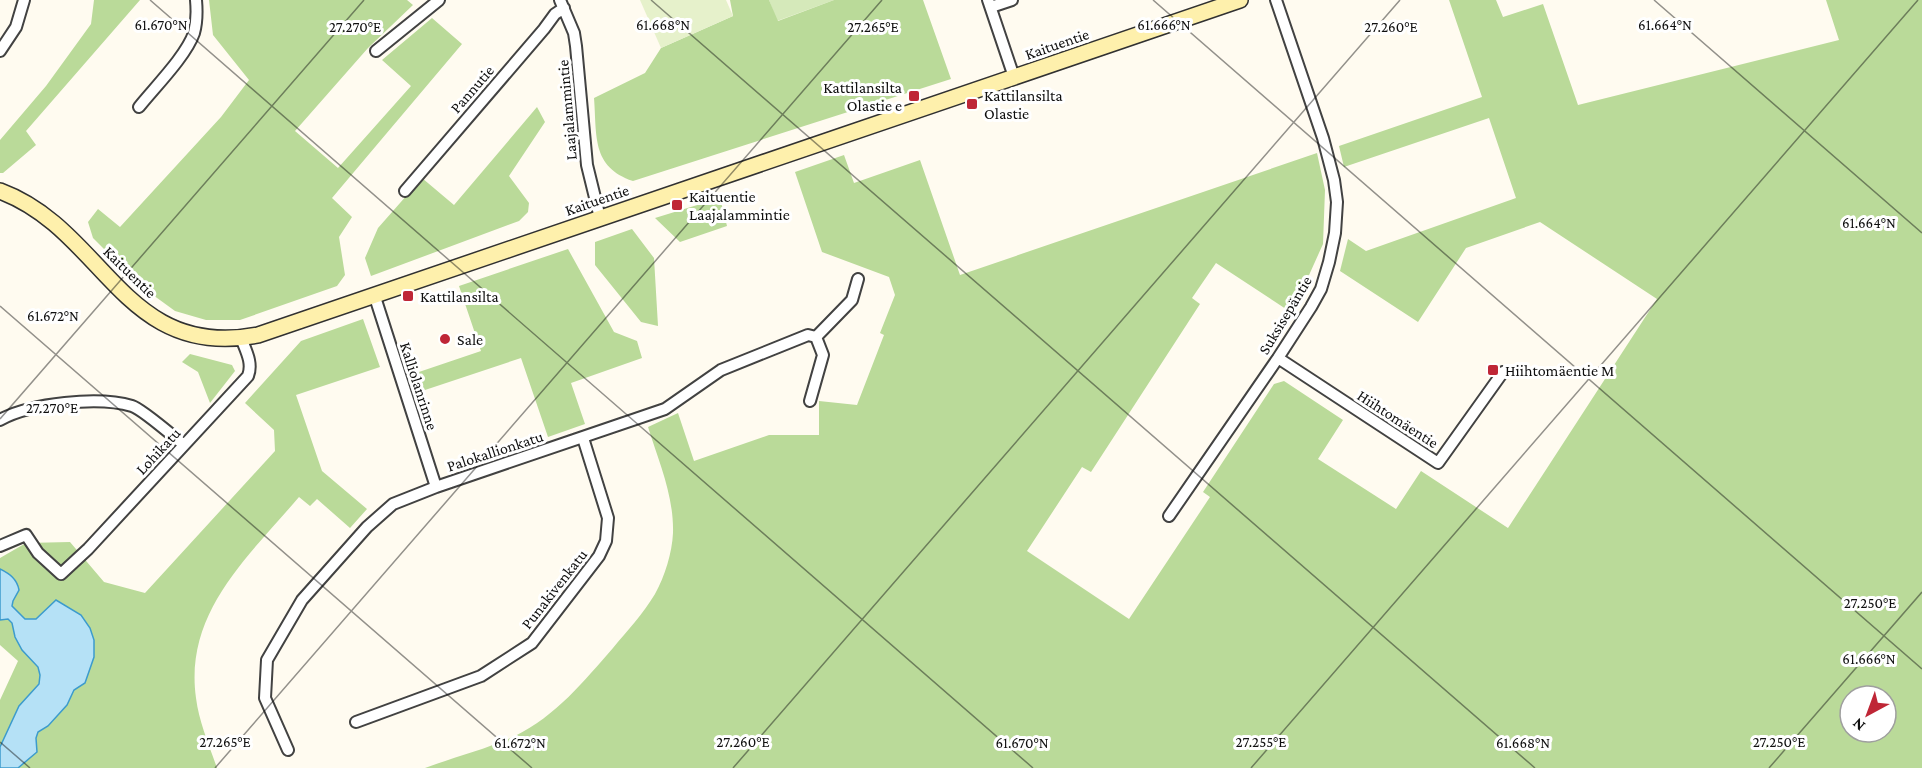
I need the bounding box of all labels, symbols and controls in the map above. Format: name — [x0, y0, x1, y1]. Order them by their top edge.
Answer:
text: 61.670°N — [134, 17, 188, 33]
text: 61.668°N — [636, 17, 690, 33]
text: 61.666°N — [1137, 17, 1191, 33]
text: 61.664°N — [1638, 17, 1692, 33]
text: 27.270°E — [329, 19, 381, 35]
text: 27.265°E — [847, 19, 899, 35]
text: 27.260°E — [1364, 19, 1418, 35]
street label: Kaituentie — [1023, 25, 1091, 63]
street label: Laajalammintie — [554, 59, 581, 161]
street label: Pannutie — [447, 62, 497, 116]
place label: Kattilansilta Olastie e — [823, 79, 903, 114]
place label: Kattilansilta Olastie — [984, 87, 1063, 122]
marker: Kattilansilta Olastie e — [907, 89, 921, 103]
marker: Kattilansilta Olastie — [965, 97, 979, 111]
street label: Kaituentie — [563, 181, 631, 219]
place label: Kaituentie Laajalammintie — [689, 188, 790, 224]
marker: Kaituentie Laajalammintie — [670, 198, 684, 212]
text: 61.664°N — [1842, 215, 1896, 231]
street label: Kaituentie — [100, 243, 160, 301]
street label: Suksisepäntie — [1255, 273, 1316, 358]
place label: Kattilansilta — [420, 288, 499, 305]
marker: Kattilansilta — [401, 289, 415, 303]
text: 61.672°N — [27, 308, 79, 324]
place label: Sale — [457, 331, 483, 348]
marker: Sale — [438, 332, 452, 346]
street label: Kalliolanrinne — [397, 340, 441, 432]
place label: Hiihtomäentie M — [1505, 362, 1614, 379]
marker: Hiihtomäentie M — [1486, 363, 1500, 377]
street label: Hiihtomäentie — [1354, 387, 1442, 451]
text: 27.270°E — [26, 400, 78, 416]
street label: Lohikatu — [132, 424, 184, 478]
street label: Palokallionkatu — [445, 427, 546, 475]
street label: Punakivenkatu — [518, 546, 591, 632]
text: 27.250°E — [1844, 595, 1896, 611]
text: 61.666°N — [1842, 651, 1896, 667]
north arrow — [1838, 684, 1898, 744]
text: N — [1849, 715, 1868, 735]
text: 27.265°E — [199, 734, 251, 750]
text: 27.260°E — [716, 734, 770, 750]
text: 27.255°E — [1235, 734, 1287, 750]
text: 27.250°E — [1753, 734, 1805, 750]
text: 61.672°N — [494, 735, 546, 751]
text: 61.670°N — [995, 735, 1049, 751]
text: 61.668°N — [1496, 735, 1550, 751]

